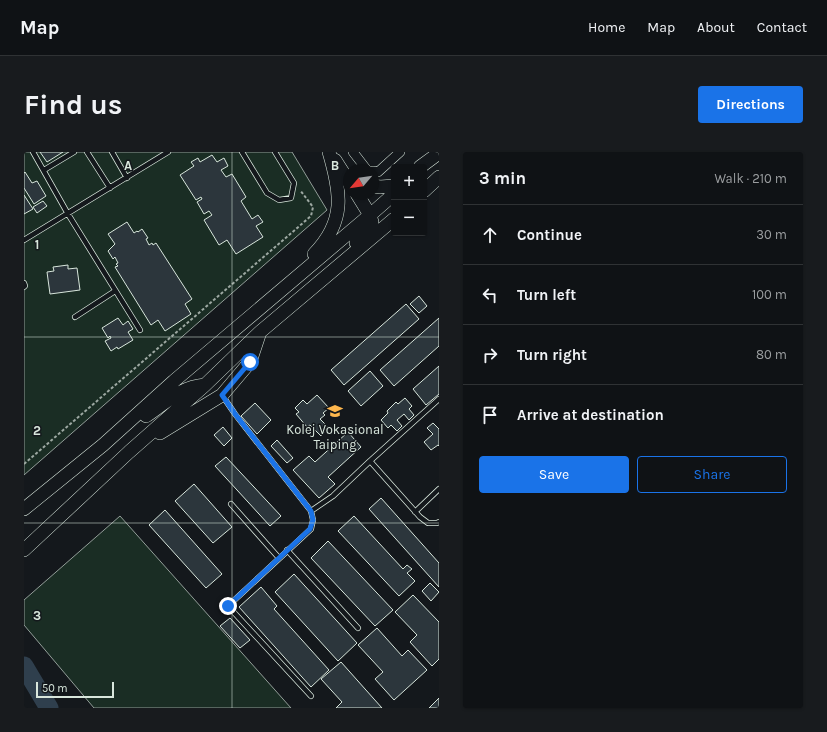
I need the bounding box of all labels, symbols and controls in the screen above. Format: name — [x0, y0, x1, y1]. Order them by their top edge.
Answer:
text: Map — [20, 17, 59, 39]
text: Home — [588, 19, 625, 36]
text: Map — [647, 19, 675, 36]
text: About — [697, 19, 735, 36]
text: Contact — [757, 19, 807, 36]
button: Directions — [698, 86, 803, 123]
text: Find us — [24, 88, 123, 121]
text: A — [124, 158, 132, 173]
text: B — [331, 158, 339, 173]
north arrow — [343, 164, 379, 200]
map controls — [391, 164, 427, 236]
button: + — [391, 164, 427, 200]
text: 3 min — [479, 168, 526, 188]
text: Walk · 210 m — [714, 171, 787, 186]
button: − — [391, 200, 427, 236]
icon: ahead — [479, 224, 501, 246]
text: Continue — [517, 226, 582, 244]
text: 30 m — [756, 227, 787, 242]
text: 1 — [35, 237, 39, 252]
icon: left — [479, 284, 501, 306]
text: Turn left — [517, 286, 576, 304]
text: 100 m — [752, 287, 787, 302]
icon: right — [479, 344, 501, 366]
text: Turn right — [517, 346, 587, 364]
text: 80 m — [756, 347, 787, 362]
route start — [241, 353, 259, 371]
school or university icon: Kolej Vokasional Taiping — [326, 402, 344, 420]
icon: arrive — [479, 404, 501, 426]
text: Arrive at destination — [517, 406, 664, 424]
place label: Kolej Vokasional Taiping — [286, 422, 384, 452]
text: 2 — [33, 423, 41, 438]
button: Save — [479, 456, 629, 493]
button: Share — [637, 456, 787, 493]
route end — [219, 597, 237, 615]
text: 3 — [33, 608, 41, 623]
scale bar — [36, 680, 114, 699]
text: 50 m — [42, 682, 68, 695]

